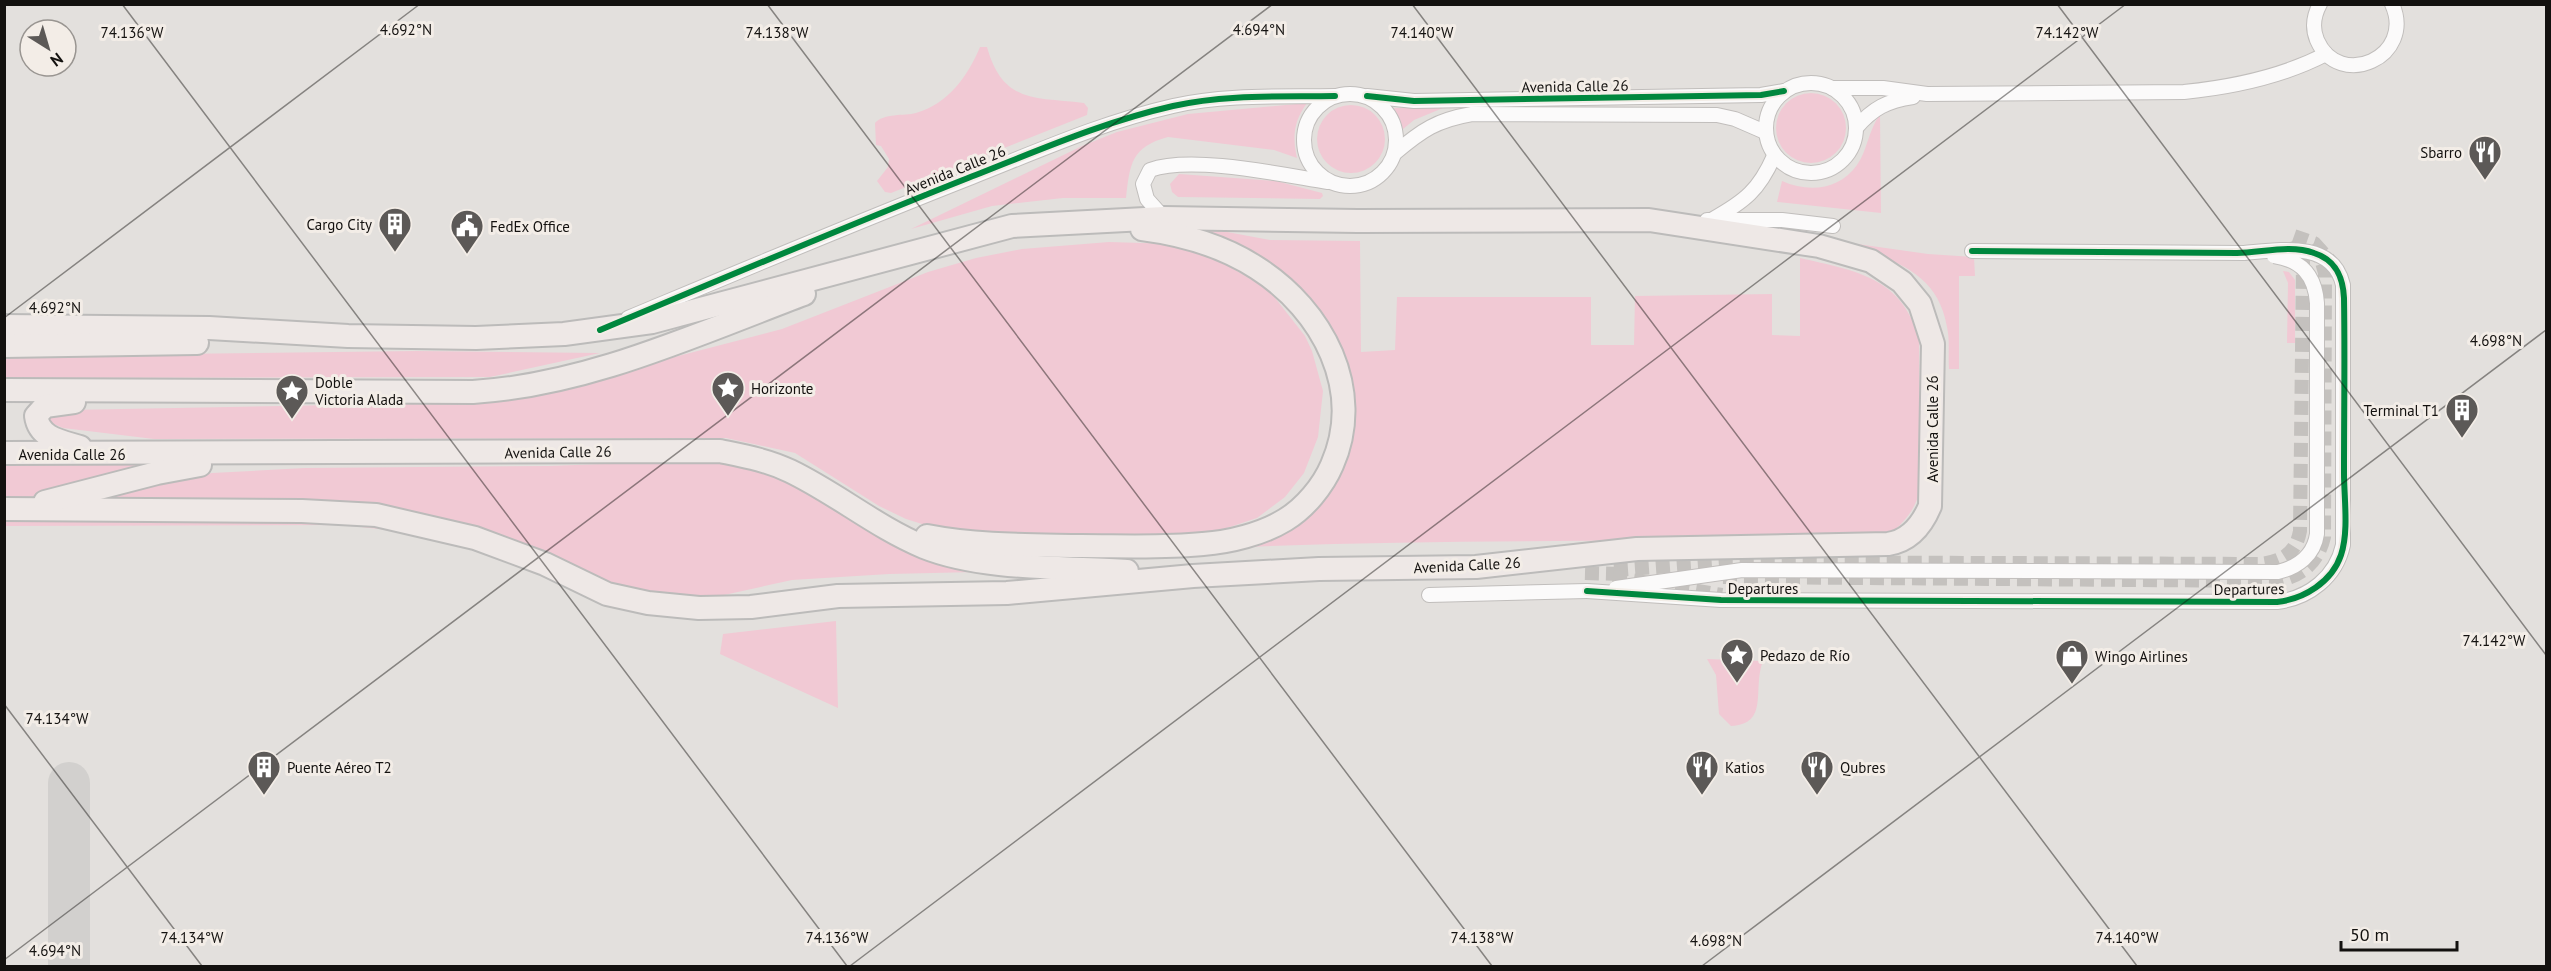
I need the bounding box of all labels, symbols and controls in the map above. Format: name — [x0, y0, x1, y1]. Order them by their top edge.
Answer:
north arrow — [18, 18, 78, 78]
text: 4.692°N — [380, 20, 432, 39]
text: 4.694°N — [1233, 20, 1285, 39]
text: 74.136°W — [101, 23, 164, 42]
text: 74.138°W — [746, 23, 809, 42]
text: 74.140°W — [1391, 23, 1454, 42]
text: 74.142°W — [2036, 23, 2099, 42]
text: N — [47, 49, 67, 71]
street label: Avenida Calle 26 — [1521, 76, 1629, 96]
restaurant icon: Sbarro — [2467, 134, 2503, 181]
street label: Avenida Calle 26 — [902, 141, 1008, 199]
place label: Sbarro — [2420, 143, 2462, 162]
building icon: Cargo City — [377, 206, 413, 253]
public building icon: FedEx Office — [449, 208, 485, 255]
place label: Cargo City — [306, 215, 372, 234]
place label: FedEx Office — [490, 217, 570, 236]
text: 4.692°N — [29, 298, 81, 317]
text: 4.698°N — [2470, 331, 2522, 350]
place icon: Horizonte — [710, 370, 746, 417]
place icon: Doble Victoria Alada — [274, 373, 310, 420]
place label: Doble Victoria Alada — [314, 373, 403, 409]
street label: Avenida Calle 26 — [1923, 375, 1942, 483]
place label: Horizonte — [751, 379, 814, 398]
building icon: Terminal T1 — [2444, 392, 2480, 439]
place label: Terminal T1 — [2364, 401, 2439, 420]
street label: Avenida Calle 26 — [504, 442, 612, 462]
street label: Avenida Calle 26 — [18, 445, 126, 464]
street label: Avenida Calle 26 — [1413, 553, 1521, 577]
street label: Departures — [1728, 579, 1798, 598]
street label: Departures — [2213, 579, 2285, 599]
text: 74.142°W — [2463, 631, 2526, 650]
place icon: Pedazo de Río — [1719, 637, 1755, 684]
shop icon: Wingo Airlines — [2054, 638, 2090, 685]
place label: Pedazo de Río — [1760, 646, 1850, 665]
place label: Wingo Airlines — [2095, 647, 2188, 666]
text: 74.134°W — [26, 709, 89, 728]
building icon: Puente Aéreo T2 — [246, 749, 282, 796]
restaurant icon: Katios — [1684, 749, 1720, 796]
restaurant icon: Qubres — [1799, 749, 1835, 796]
place label: Puente Aéreo T2 — [287, 758, 392, 777]
place label: Katios — [1725, 758, 1765, 777]
place label: Qubres — [1840, 758, 1885, 777]
scale bar — [2341, 914, 2456, 952]
text: 50 m — [2350, 923, 2389, 946]
text: 74.134°W — [161, 928, 224, 947]
text: 74.136°W — [806, 928, 869, 947]
text: 74.138°W — [1451, 928, 1514, 947]
text: 74.140°W — [2096, 928, 2159, 947]
text: 4.698°N — [1690, 931, 1742, 950]
text: 4.694°N — [29, 941, 81, 960]

